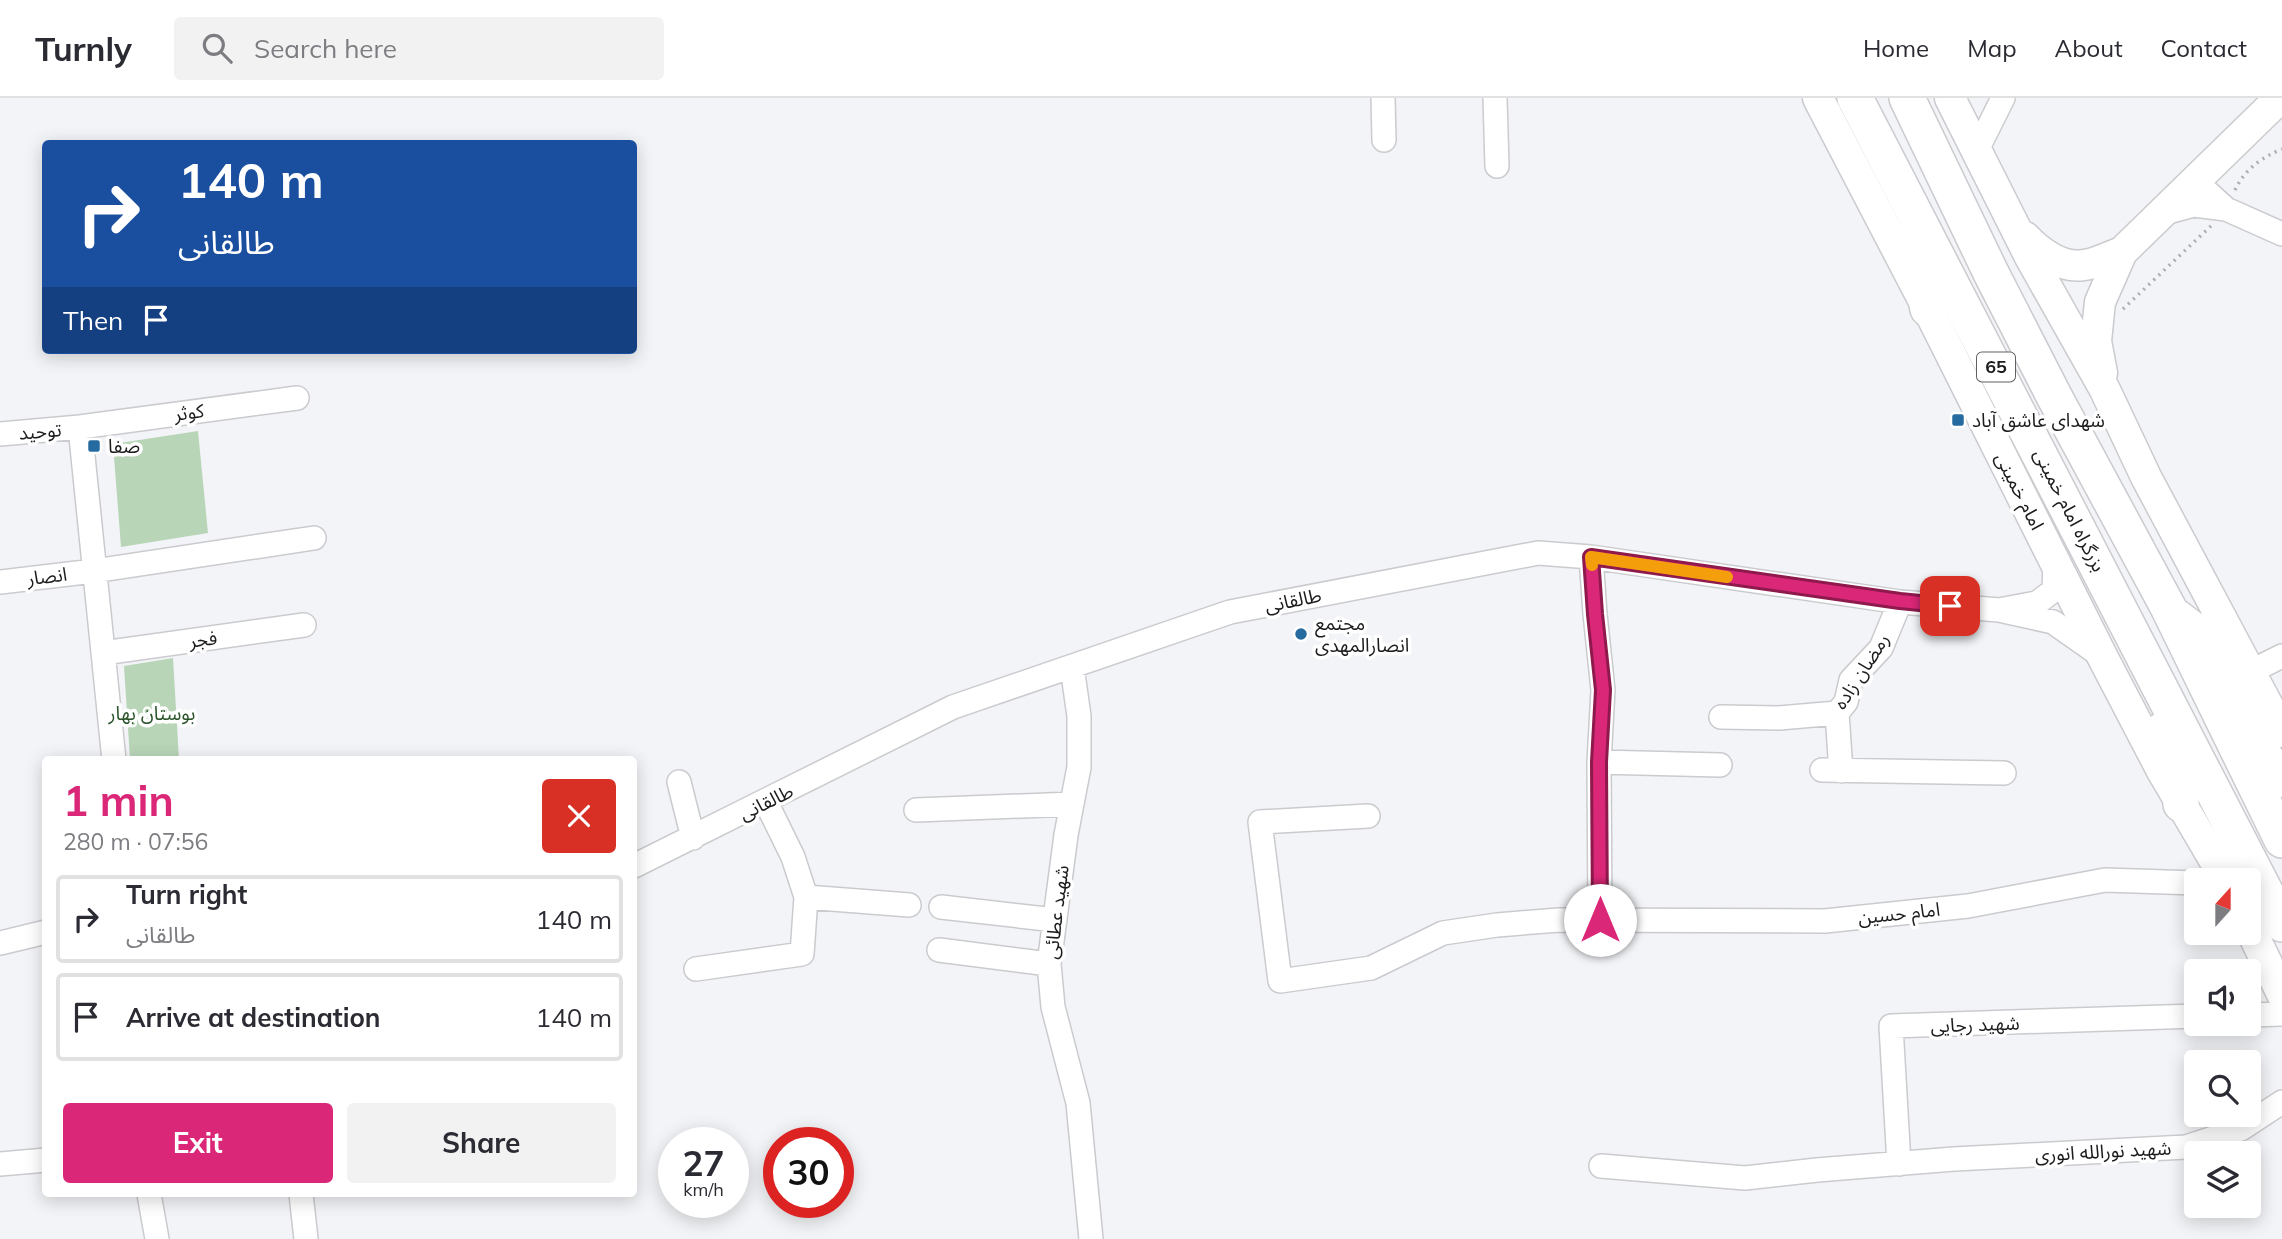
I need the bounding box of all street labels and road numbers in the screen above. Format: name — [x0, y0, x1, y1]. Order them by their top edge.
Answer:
road number: 65 — [1977, 353, 2015, 382]
street label: کوثر — [171, 398, 207, 426]
street label: توحید — [18, 417, 62, 445]
street label: بزرگراه امام خمینی — [2026, 444, 2111, 577]
street label: امام خمینی — [1988, 448, 2050, 535]
street label: انصار — [25, 562, 68, 590]
street label: طالقانی — [1263, 583, 1324, 617]
street label: فجر — [186, 625, 219, 653]
street label: رمضان زاده — [1828, 629, 1894, 713]
street label: طالقانی — [735, 779, 797, 825]
street label: شهید عطائی — [1038, 864, 1074, 960]
street label: امام حسین — [1857, 897, 1942, 932]
street label: شهید رجایی — [1930, 1010, 2020, 1038]
street label: شهید نورالله انوری — [2034, 1135, 2172, 1167]

